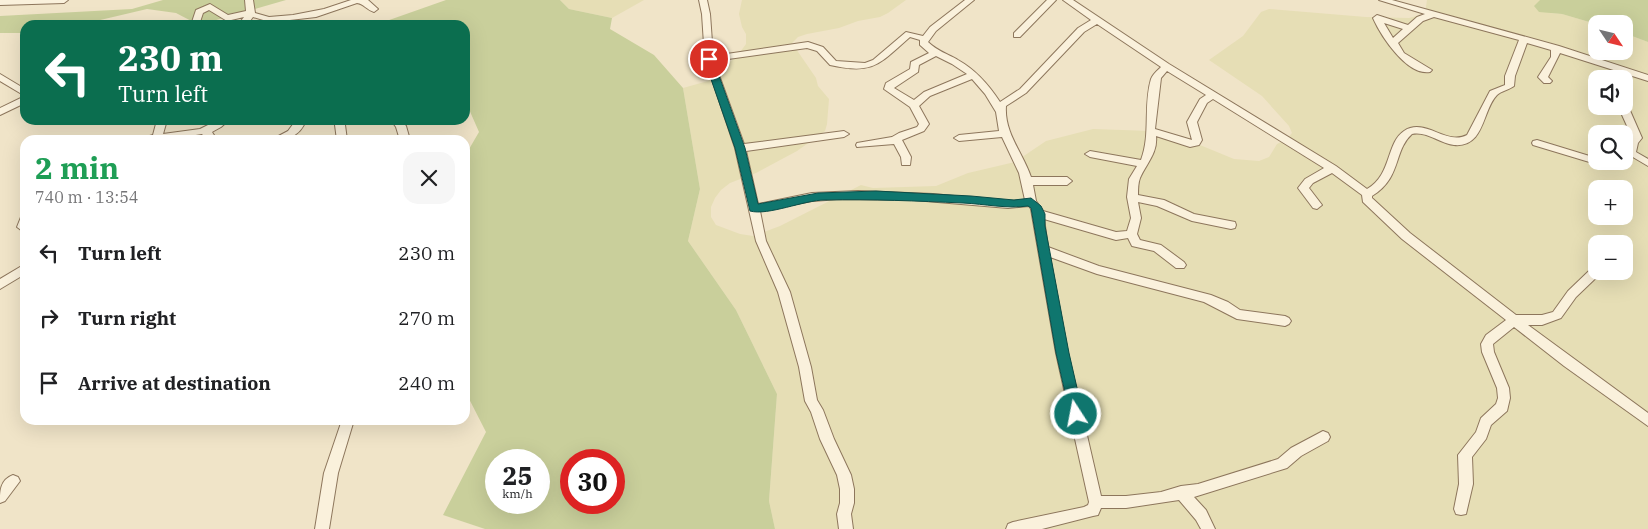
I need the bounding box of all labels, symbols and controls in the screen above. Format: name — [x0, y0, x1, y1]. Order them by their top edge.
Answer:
north arrow — [1588, 15, 1632, 60]
map controls — [1588, 15, 1633, 280]
text: 230 m — [118, 35, 223, 81]
pin — [688, 38, 730, 80]
icon: left — [35, 40, 100, 105]
icon: arrive — [695, 45, 723, 73]
button: sound — [1588, 70, 1633, 115]
text: Turn left — [118, 79, 208, 108]
button: search — [1588, 125, 1633, 170]
text: 2 min — [35, 148, 119, 187]
button: close — [403, 152, 455, 204]
button: + — [1588, 180, 1633, 225]
text: 740 m · 13:54 — [35, 187, 138, 207]
button: − — [1588, 235, 1633, 280]
icon: left — [35, 239, 63, 267]
text: Turn left — [78, 241, 161, 265]
text: 230 m — [398, 241, 455, 265]
icon: right — [35, 304, 63, 332]
text: Turn right — [78, 306, 176, 330]
text: 270 m — [398, 306, 455, 330]
icon: arrive — [35, 369, 63, 397]
text: Arrive at destination — [78, 371, 271, 395]
text: 240 m — [398, 371, 455, 395]
position arrow — [1049, 387, 1101, 439]
speed limit sign: 30 — [560, 449, 625, 514]
text: 25 — [502, 459, 533, 492]
text: km/h — [502, 486, 533, 501]

